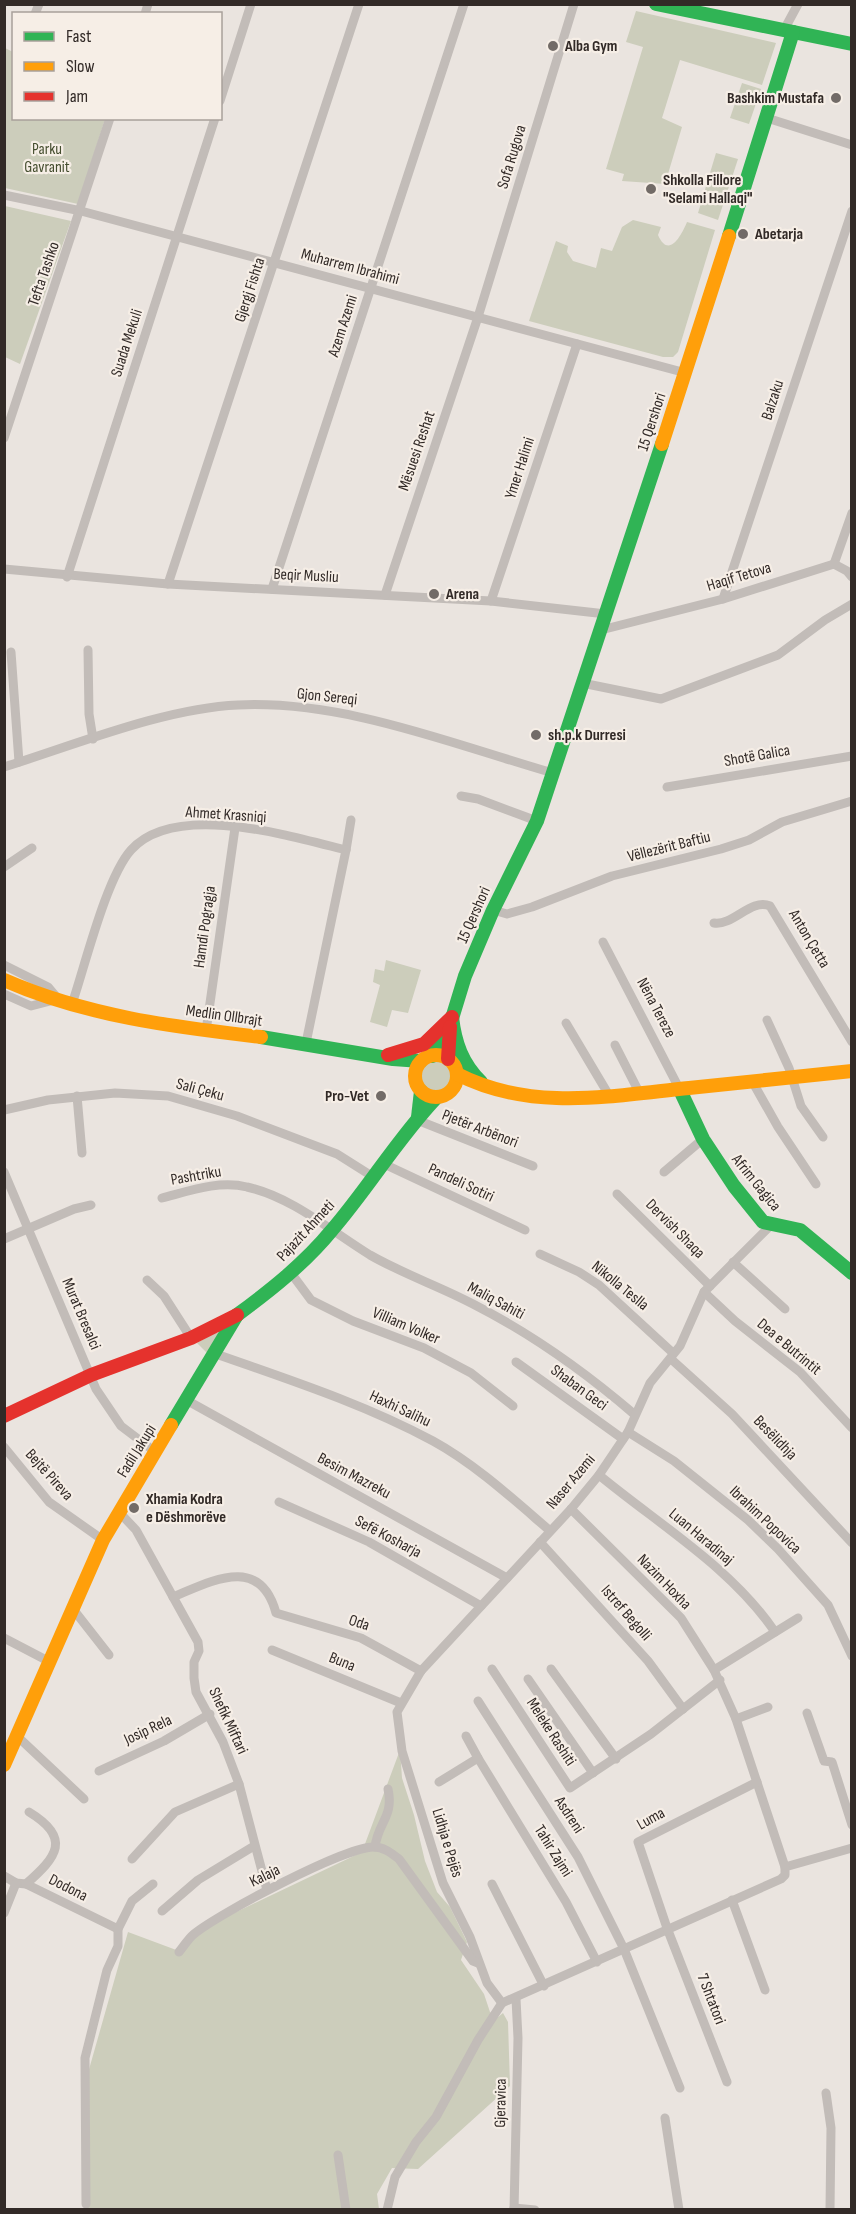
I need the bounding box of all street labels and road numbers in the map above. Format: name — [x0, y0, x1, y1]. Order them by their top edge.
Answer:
street label: Sofa Rugova — [493, 123, 531, 191]
street label: Tefta Tashko — [24, 239, 64, 309]
street label: Muharrem Ibrahimi — [299, 245, 401, 289]
street label: Gjergj Fishta — [231, 255, 269, 325]
street label: Azem Azemi — [324, 293, 362, 360]
street label: Suada Mekuli — [107, 307, 147, 379]
street label: Balzaku — [758, 378, 788, 422]
street label: 15 Qershori — [634, 391, 670, 453]
street label: Mësuesi Reshat — [394, 408, 440, 493]
street label: Ymer Halimi — [501, 435, 539, 501]
street label: Haqif Tetova — [705, 558, 773, 596]
street label: Beqir Musliu — [273, 565, 339, 587]
street label: Gjon Sereqi — [296, 684, 358, 710]
street label: Shotë Galica — [722, 741, 792, 771]
street label: Ahmet Krasniqi — [184, 803, 267, 827]
street label: Vëllezërit Baftiu — [625, 828, 713, 866]
street label: 15 Qershori — [453, 884, 495, 946]
street label: Hamdi Pogragja — [190, 885, 220, 969]
street label: Anton Çetta — [784, 906, 834, 972]
street label: Nëna Tereze — [632, 975, 680, 1041]
street label: Medlin Ollbrajt — [185, 1001, 264, 1031]
street label: Sali Çeku — [174, 1075, 226, 1105]
street label: Pjetër Arbënori — [439, 1106, 521, 1152]
street label: Afrim Gagica — [727, 1150, 785, 1215]
street label: Pandeli Sotiri — [425, 1160, 497, 1206]
street label: Pashtriku — [169, 1162, 223, 1190]
street label: Dervish Shaqa — [641, 1195, 709, 1263]
street label: Pajazit Ahmeti — [273, 1197, 339, 1265]
street label: Nikolla Teslla — [588, 1257, 652, 1315]
street label: Murat Bresalci — [57, 1275, 105, 1353]
street label: Maliq Sahiti — [464, 1278, 528, 1324]
street label: Villiam Volker — [369, 1303, 443, 1349]
street label: Dea e Butrintit — [753, 1315, 825, 1379]
street label: Shaban Geci — [547, 1361, 611, 1415]
street label: Haxhi Salihu — [366, 1387, 434, 1431]
street label: Besëlidhja — [749, 1412, 801, 1464]
street label: Fadil Jakupi — [113, 1421, 161, 1481]
street label: Bejtë Pireva — [21, 1445, 77, 1505]
street label: Besim Mazreku — [314, 1449, 394, 1503]
street label: Naser Azemi — [543, 1451, 599, 1513]
street label: Ibrahim Popovica — [725, 1482, 805, 1558]
street label: Luan Haradinaj — [665, 1505, 737, 1570]
street label: Sefë Kosharja — [352, 1512, 424, 1562]
street label: Nazim Hoxha — [633, 1550, 695, 1614]
street label: Istref Begolli — [597, 1581, 655, 1645]
street label: Oda — [346, 1611, 372, 1635]
street label: Buna — [326, 1648, 358, 1676]
street label: Shefik Miftari — [204, 1685, 252, 1757]
street label: Meleke Rashiti — [522, 1695, 580, 1769]
street label: Josip Rela — [120, 1711, 175, 1750]
street label: Asdreni — [550, 1792, 588, 1837]
street label: Luma — [634, 1804, 668, 1834]
street label: Lidhja e Pejës — [428, 1806, 467, 1880]
street label: Tahir Zajmi — [530, 1822, 576, 1880]
street label: Kalaja — [247, 1861, 283, 1891]
street label: Dodona — [45, 1870, 91, 1906]
street label: 7 Shtatori — [693, 1971, 729, 2027]
street label: Gjeravica — [491, 2078, 511, 2128]

